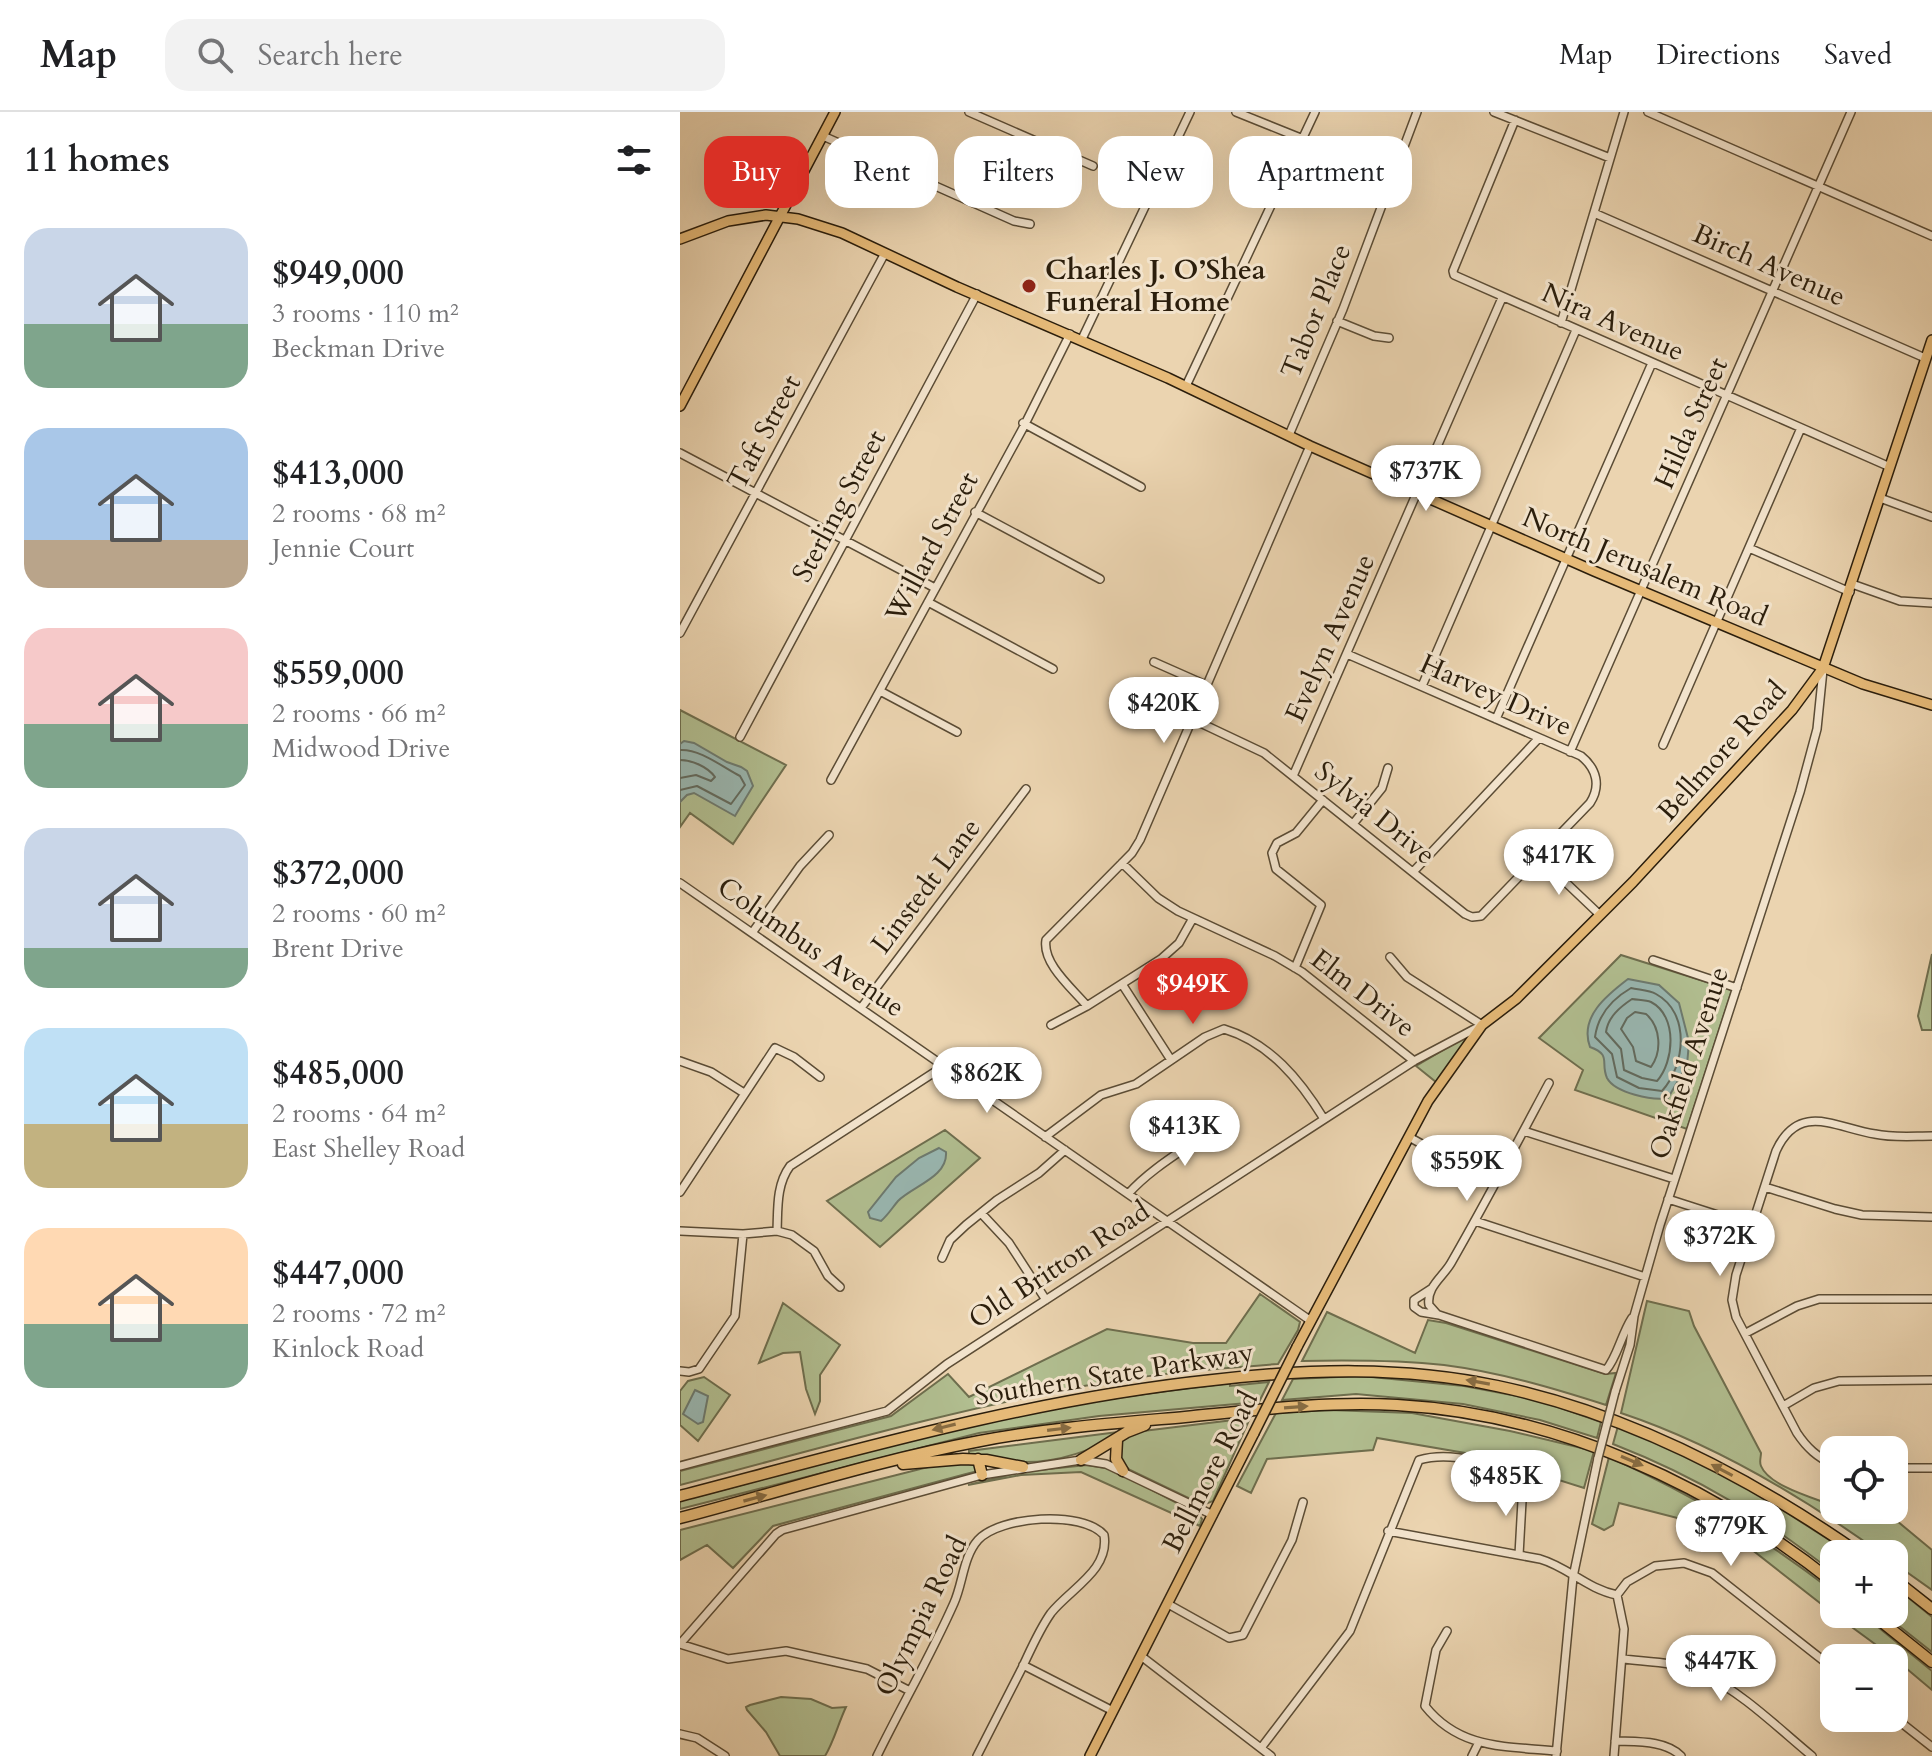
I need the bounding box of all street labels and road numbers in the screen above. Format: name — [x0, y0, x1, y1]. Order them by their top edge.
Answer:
street label: Birch Avenue — [1687, 214, 1851, 316]
street label: Tabor Place — [1272, 238, 1360, 384]
street label: Nira Avenue — [1536, 274, 1690, 370]
street label: Hilda Street — [1645, 351, 1737, 495]
street label: Taft Street — [718, 368, 810, 496]
street label: Sterling Street — [783, 423, 895, 589]
street label: Willard Street — [876, 465, 988, 630]
street label: North Jerusalem Road — [1517, 498, 1773, 636]
street label: Evelyn Avenue — [1276, 548, 1384, 728]
street label: Harvey Drive — [1414, 645, 1578, 745]
street label: Bellmore Road — [1649, 673, 1795, 829]
street label: Sylvia Drive — [1307, 753, 1443, 873]
street label: Linstedt Lane — [863, 810, 989, 962]
street label: Columbus Avenue — [710, 868, 912, 1026]
street label: Elm Drive — [1303, 940, 1423, 1046]
street label: Oakfield Avenue — [1640, 962, 1738, 1164]
street label: Old Britton Road — [961, 1192, 1157, 1338]
street label: Southern State Parkway — [972, 1333, 1257, 1415]
street label: Bellmore Road — [1153, 1385, 1267, 1559]
street label: Olympia Road — [866, 1530, 976, 1702]

